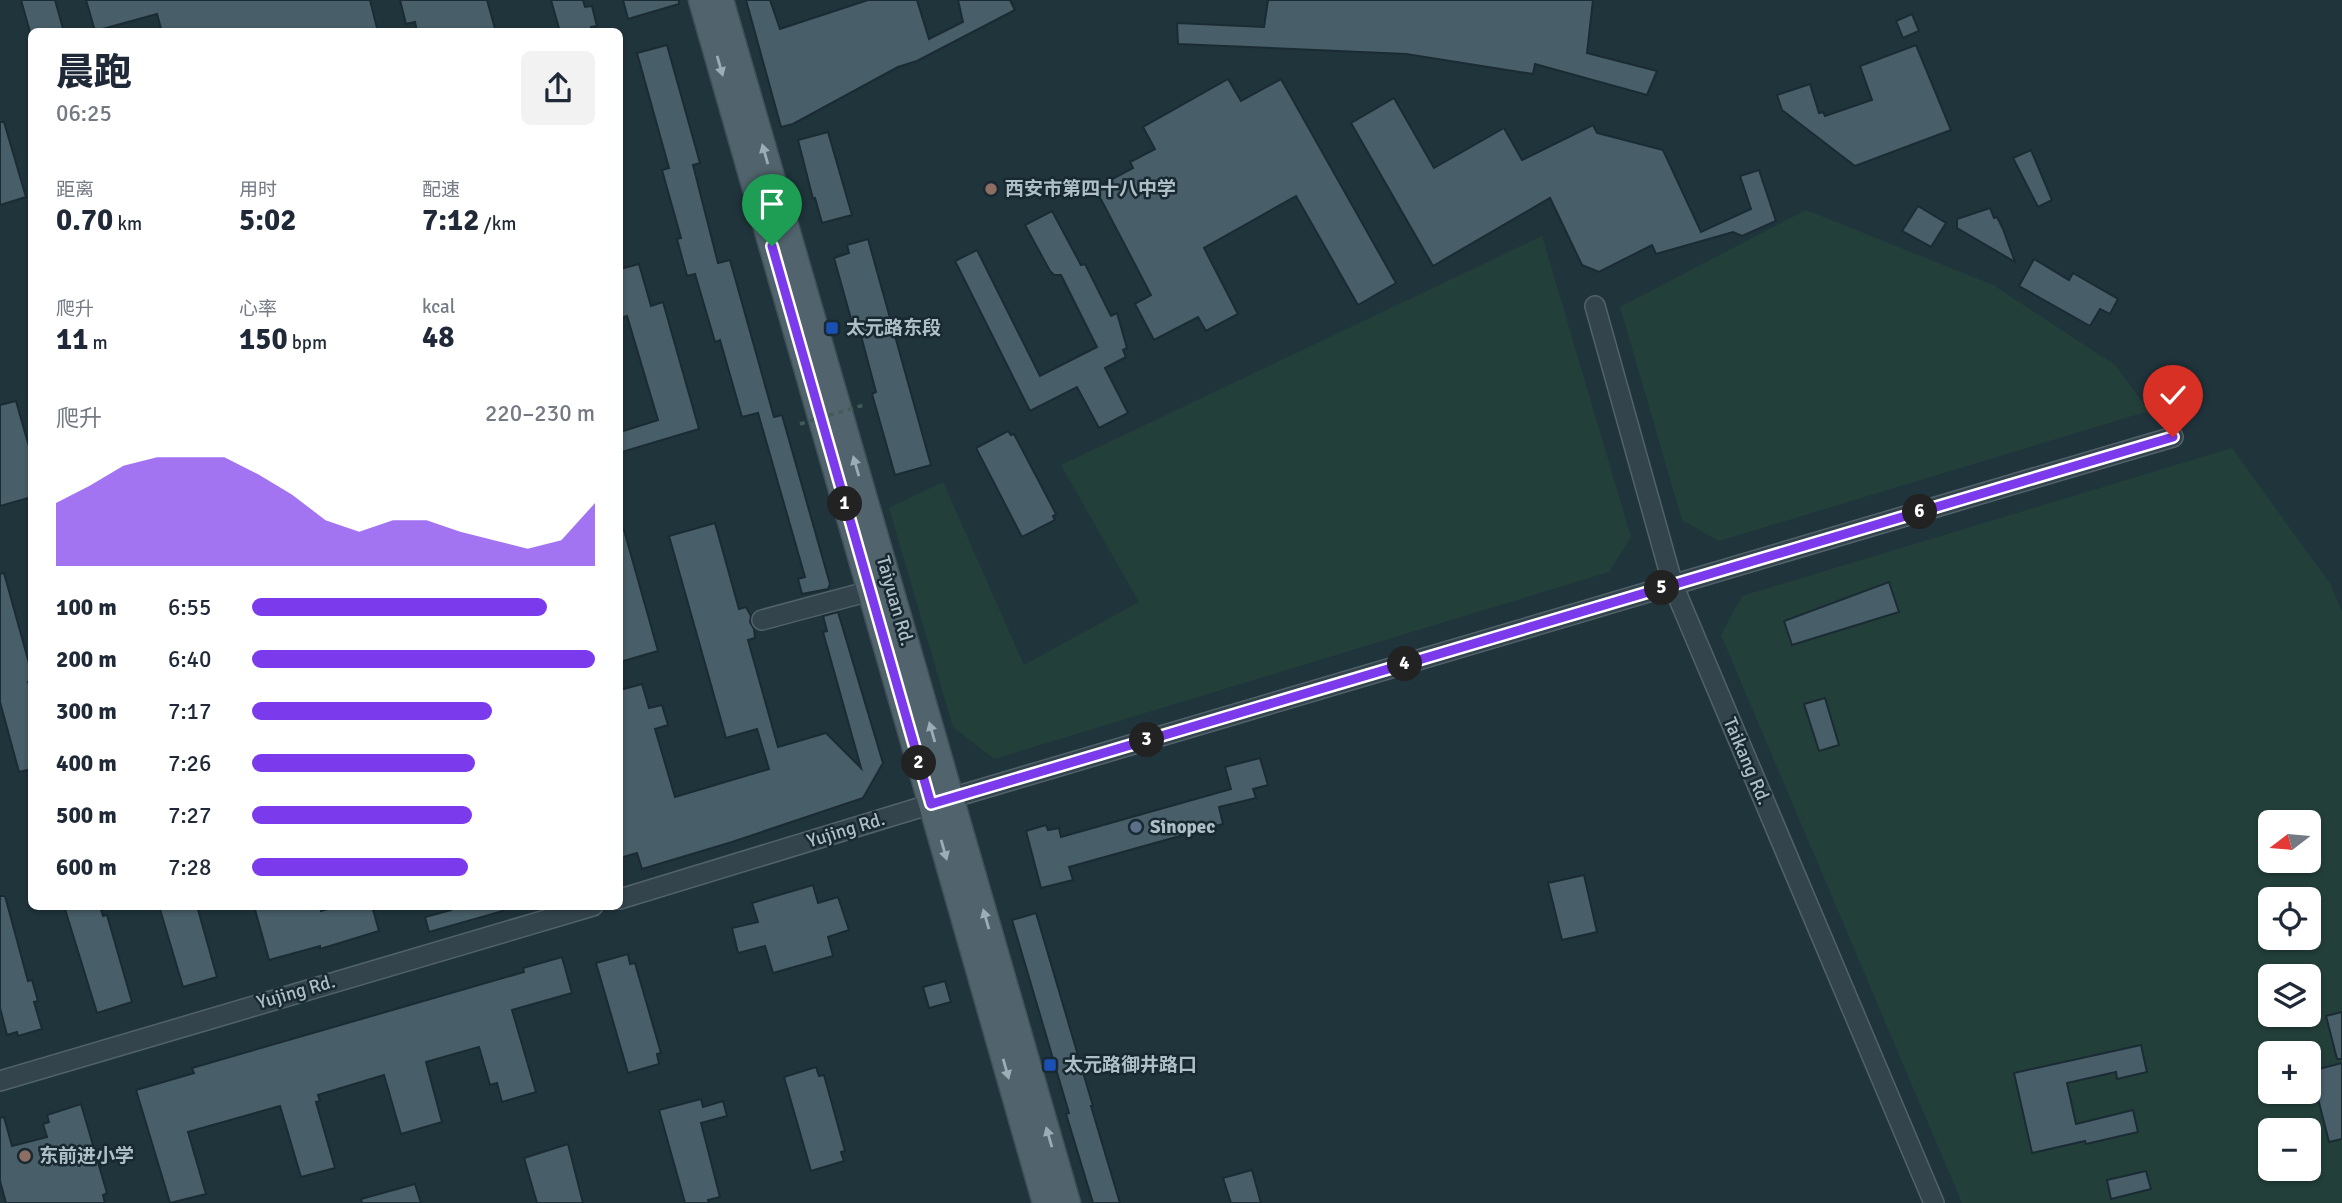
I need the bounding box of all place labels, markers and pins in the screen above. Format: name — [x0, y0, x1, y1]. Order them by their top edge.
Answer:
pin — [742, 174, 802, 246]
place label: 西安市第四十八中学 — [1005, 177, 1176, 201]
marker: 西安市第四十八中学 — [983, 181, 999, 197]
place label: 太元路东段 — [846, 316, 941, 340]
marker: 太元路东段 — [824, 320, 840, 336]
pin — [2143, 365, 2203, 437]
pin: 1 — [828, 486, 862, 522]
pin: 6 — [1902, 494, 1938, 530]
pin: 5 — [1644, 570, 1680, 606]
pin: 4 — [1388, 646, 1422, 682]
pin: 3 — [1130, 722, 1164, 758]
pin: 2 — [902, 746, 936, 780]
place label: Sinopec — [1150, 815, 1215, 839]
marker: Sinopec — [1128, 819, 1144, 835]
place label: 太元路御井路口 — [1064, 1053, 1197, 1077]
marker: 太元路御井路口 — [1042, 1057, 1058, 1073]
place label: 东前进小学 — [39, 1144, 134, 1168]
marker: 东前进小学 — [17, 1148, 33, 1164]

